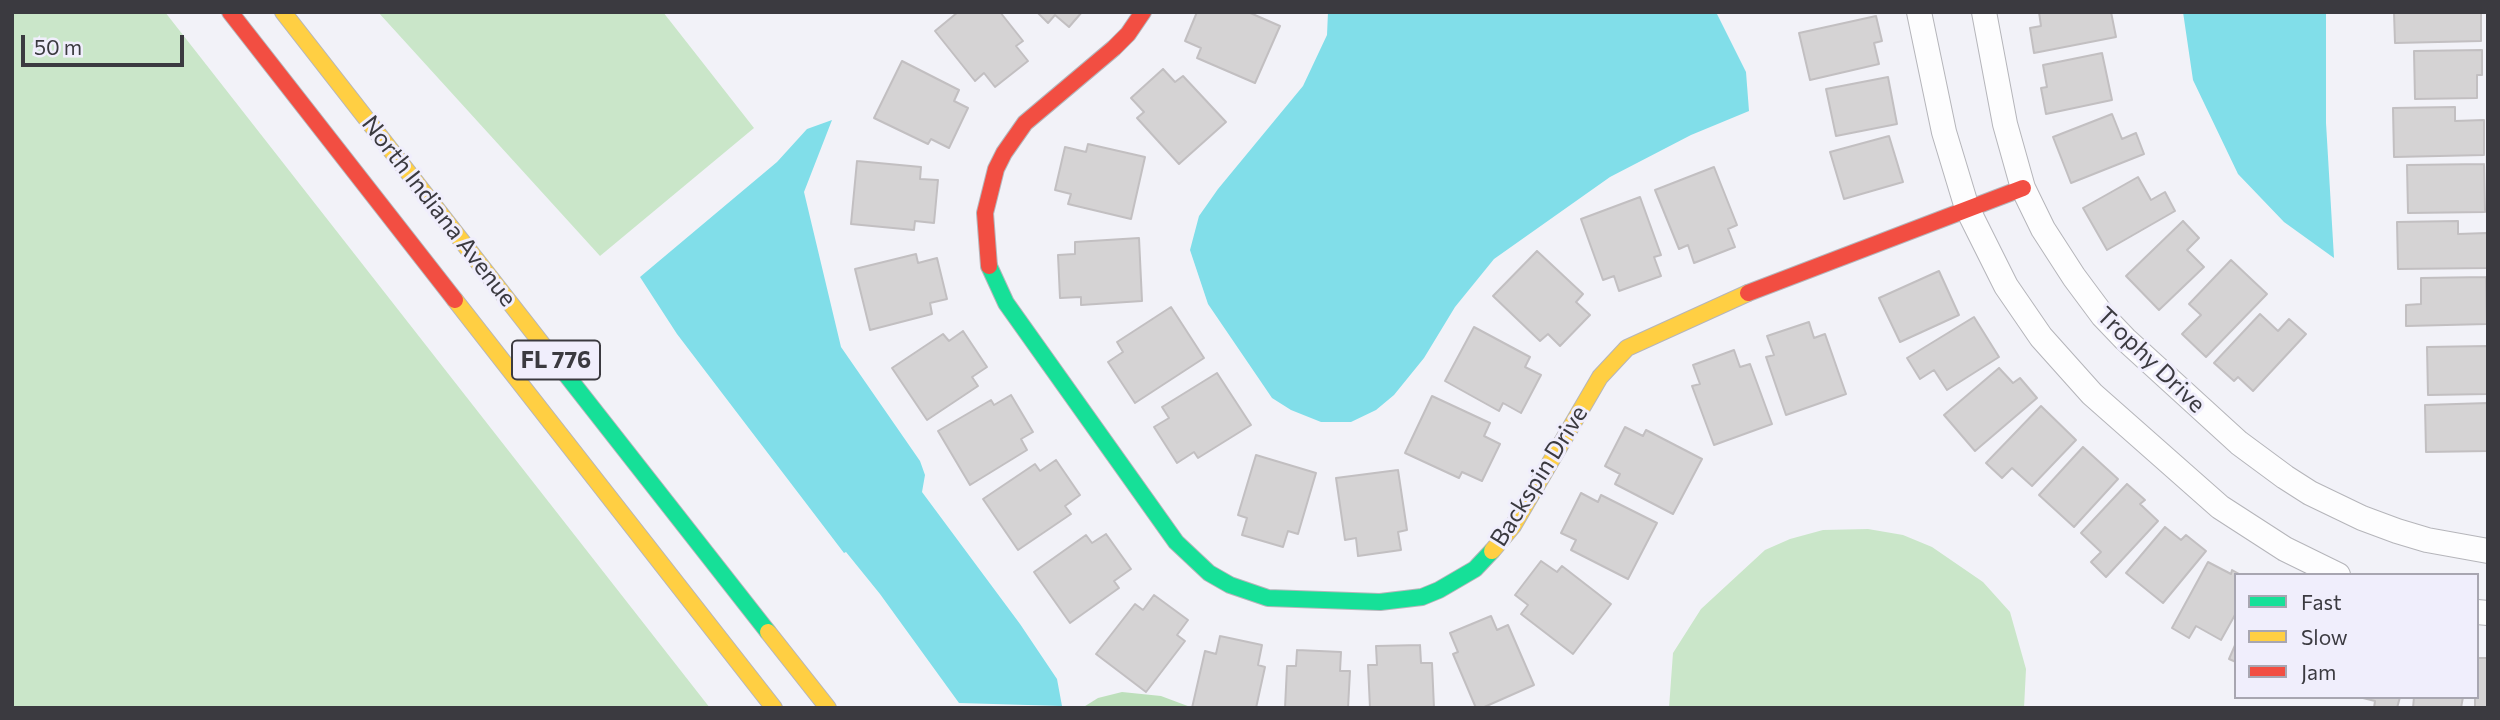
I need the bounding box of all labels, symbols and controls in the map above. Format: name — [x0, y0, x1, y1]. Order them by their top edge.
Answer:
scale bar — [24, 21, 187, 65]
text: 50 m — [34, 34, 82, 59]
street label: North Indiana Avenue — [356, 110, 522, 312]
street label: Trophy Drive — [2091, 301, 2211, 419]
road number: FL 776 — [512, 340, 600, 380]
street label: Backspin Drive — [1484, 400, 1594, 552]
legend — [2234, 573, 2479, 699]
text: Fast — [2301, 589, 2342, 614]
text: Slow — [2301, 624, 2348, 649]
text: Jam — [2301, 659, 2336, 684]

